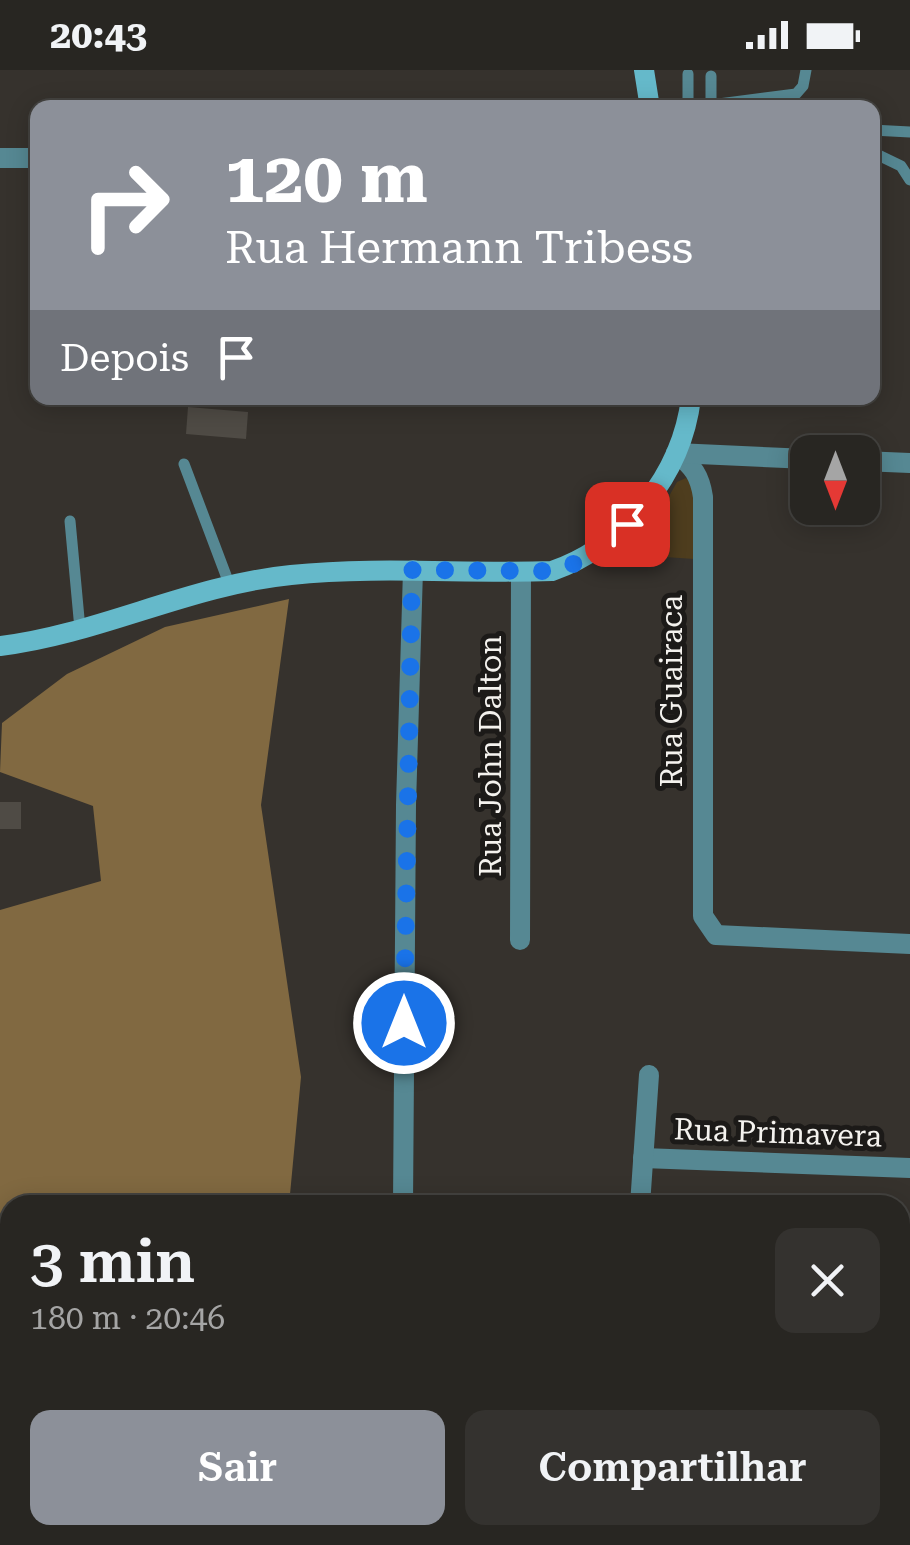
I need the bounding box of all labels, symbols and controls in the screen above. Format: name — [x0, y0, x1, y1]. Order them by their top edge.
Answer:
text: 20:43 — [50, 13, 147, 57]
text: 120 m — [225, 137, 428, 219]
icon: right — [60, 140, 190, 270]
text: Rua Hermann Tribess — [225, 221, 693, 274]
icon: arrive — [209, 330, 264, 385]
text: Depois — [60, 336, 189, 380]
north arrow — [790, 435, 880, 525]
map controls — [790, 435, 880, 525]
pin — [585, 482, 670, 567]
icon: arrive — [600, 497, 655, 552]
street label: Rua Guairaca — [654, 595, 689, 787]
street label: Rua John Dalton — [473, 635, 508, 877]
position arrow — [352, 971, 456, 1075]
street label: Rua Primavera — [673, 1111, 883, 1154]
text: 3 min — [30, 1226, 195, 1297]
button: close — [775, 1228, 880, 1333]
text: 180 m · 20:46 — [30, 1299, 225, 1337]
button: Sair — [30, 1410, 445, 1525]
button: Compartilhar — [465, 1410, 880, 1525]

